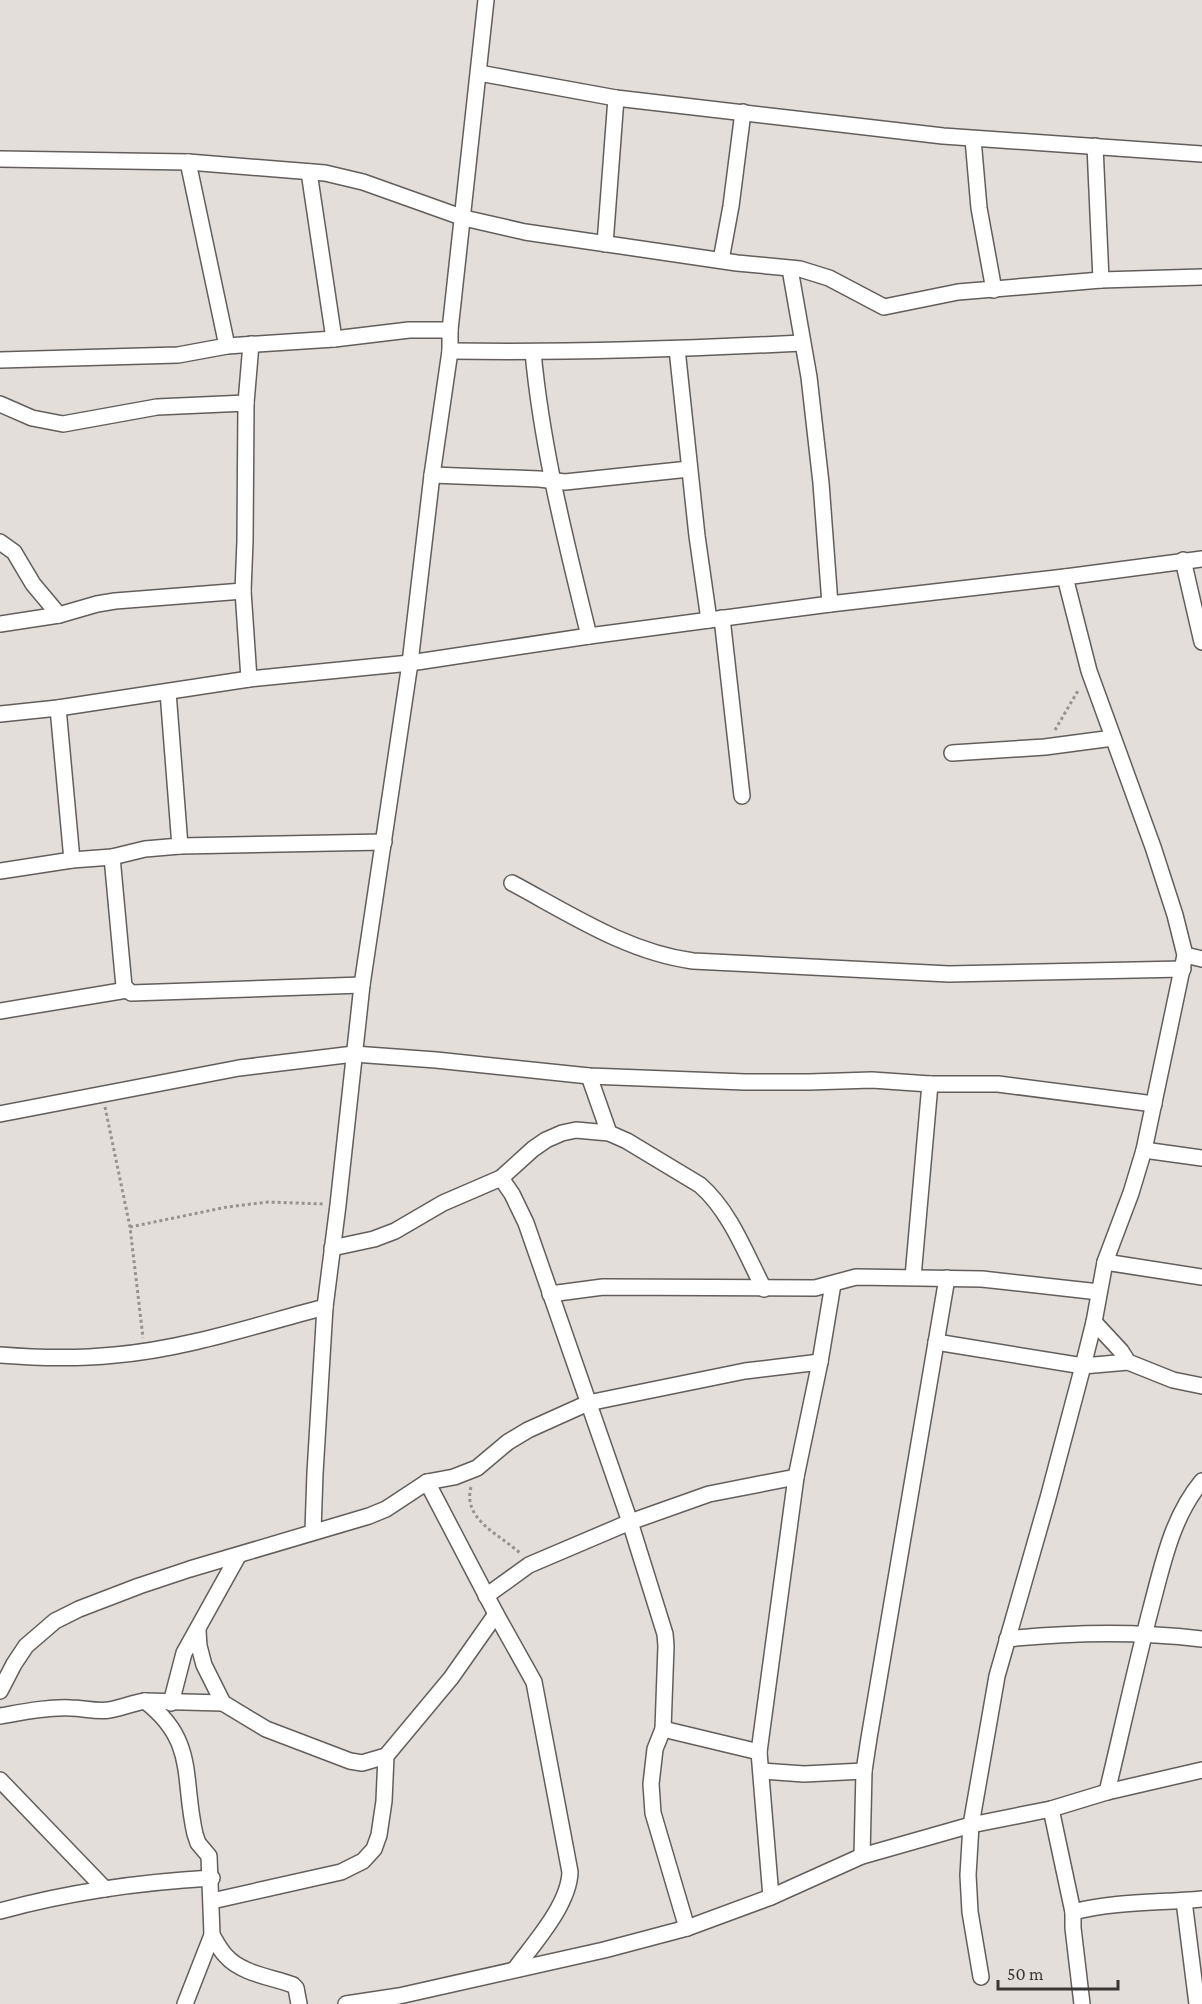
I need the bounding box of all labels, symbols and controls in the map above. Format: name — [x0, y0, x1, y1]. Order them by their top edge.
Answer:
scale bar — [998, 1953, 1118, 1991]
text: 50 m — [1007, 1964, 1044, 1984]

